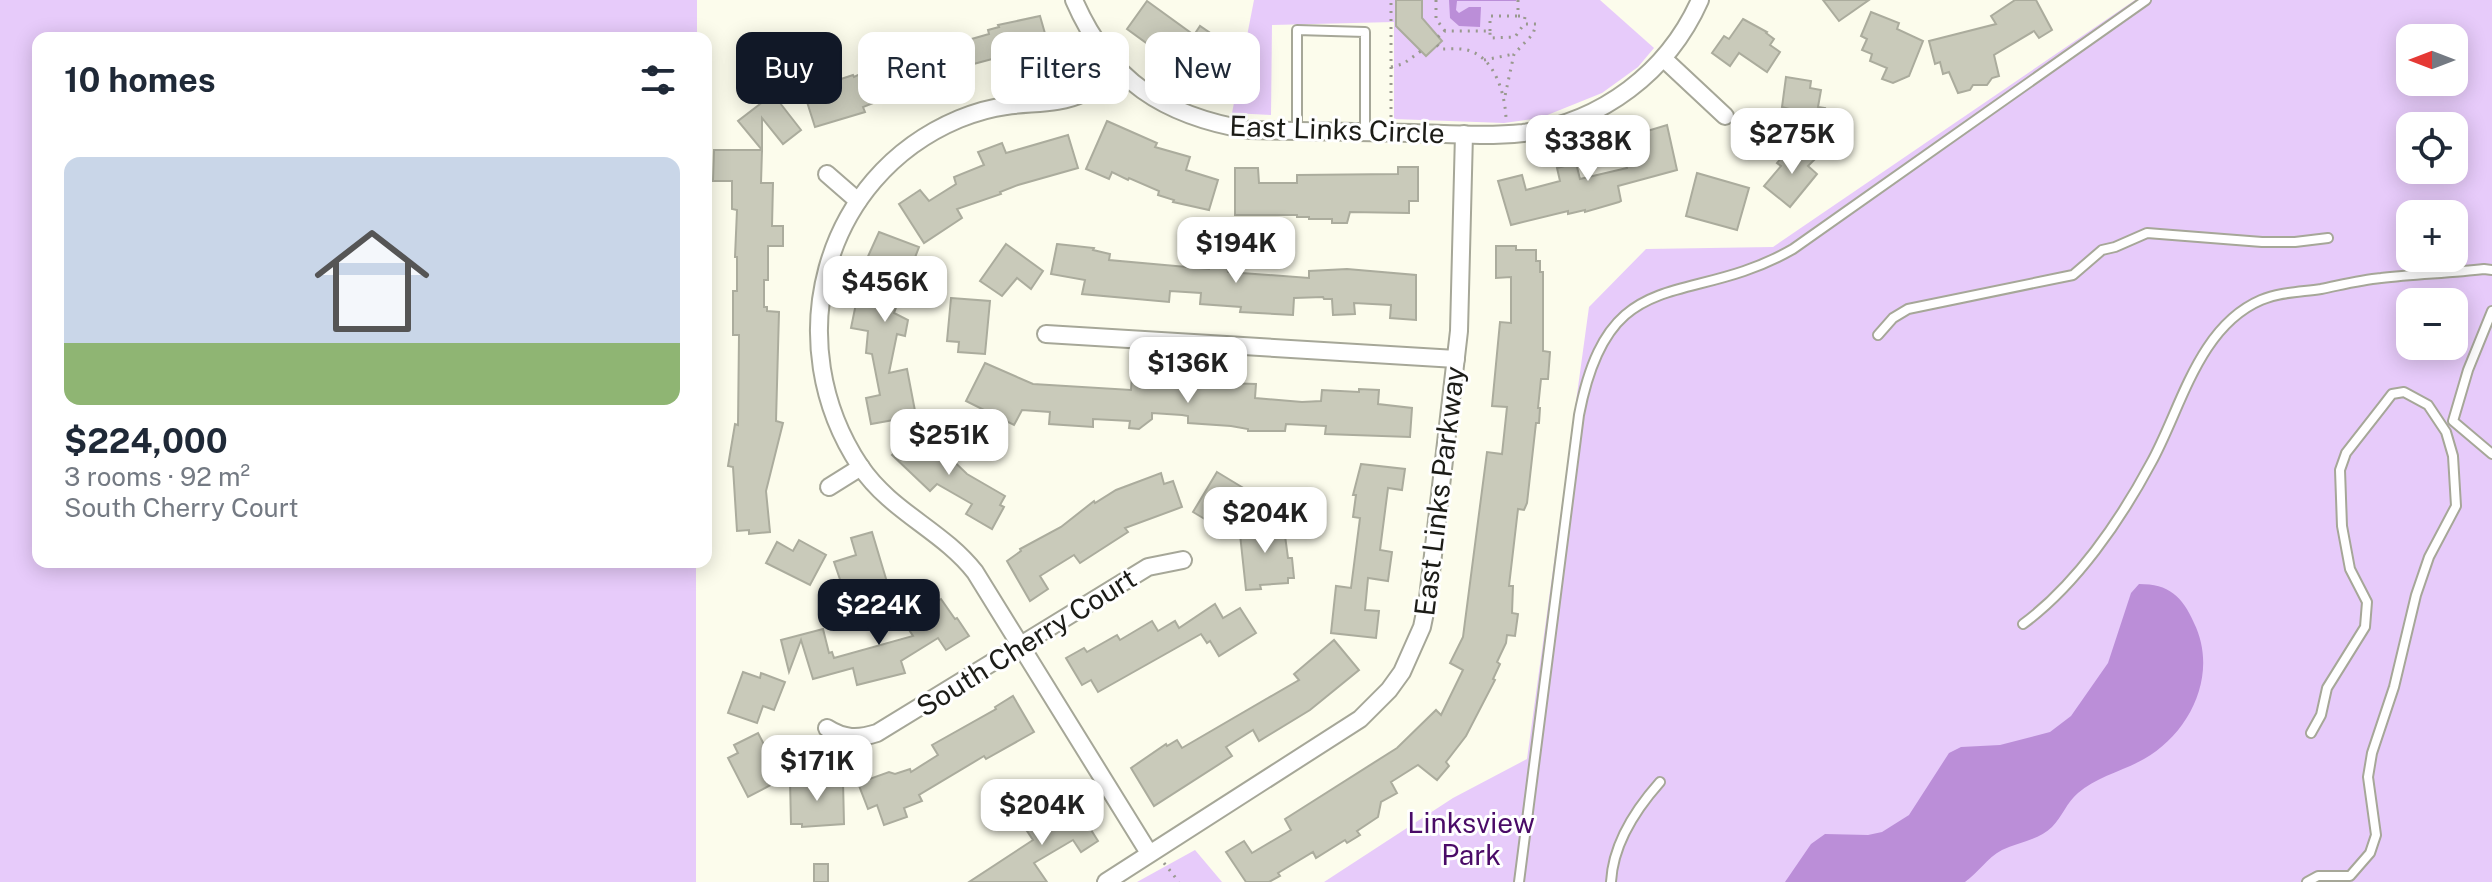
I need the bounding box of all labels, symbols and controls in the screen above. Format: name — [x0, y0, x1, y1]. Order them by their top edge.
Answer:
north arrow — [2396, 24, 2468, 96]
map controls — [2396, 24, 2468, 360]
chip: Buy — [736, 32, 842, 104]
chip: Rent — [858, 32, 975, 104]
chip: Filters — [991, 32, 1129, 104]
chip: New — [1145, 32, 1260, 104]
icon: filters — [636, 58, 680, 102]
text: 10 homes — [64, 60, 216, 100]
pin: $275K — [1736, 108, 1848, 176]
street label: East Links Circle — [1229, 109, 1445, 149]
button: locate — [2396, 112, 2468, 184]
pin: $338K — [1532, 115, 1644, 183]
text: $275K — [1749, 118, 1835, 149]
text: $338K — [1544, 125, 1632, 156]
button: + — [2396, 200, 2468, 272]
icon: home — [300, 209, 444, 353]
pin: $194K — [1180, 217, 1292, 285]
text: $194K — [1195, 227, 1277, 258]
pin: $456K — [829, 256, 941, 324]
text: $456K — [841, 266, 929, 297]
button: − — [2396, 288, 2468, 360]
pin: $136K — [1132, 337, 1244, 405]
text: $136K — [1147, 347, 1229, 378]
street label: East Links Parkway — [1407, 364, 1471, 618]
pin: $251K — [893, 409, 1005, 477]
text: $251K — [908, 419, 990, 450]
text: $224,000 — [64, 421, 228, 461]
text: 3 rooms · 92 m² — [64, 461, 250, 492]
pin: $204K — [1209, 487, 1321, 555]
text: South Cherry Court — [64, 492, 299, 523]
text: $204K — [1222, 497, 1308, 528]
street label: South Cherry Court — [910, 561, 1142, 723]
pin: $224K — [823, 579, 935, 647]
text: $224K — [836, 589, 922, 620]
pin: $171K — [761, 735, 873, 803]
text: $171K — [779, 745, 855, 776]
pin: $204K — [986, 779, 1098, 847]
text: $204K — [999, 789, 1085, 820]
park label: Linksview Park — [1407, 806, 1535, 871]

